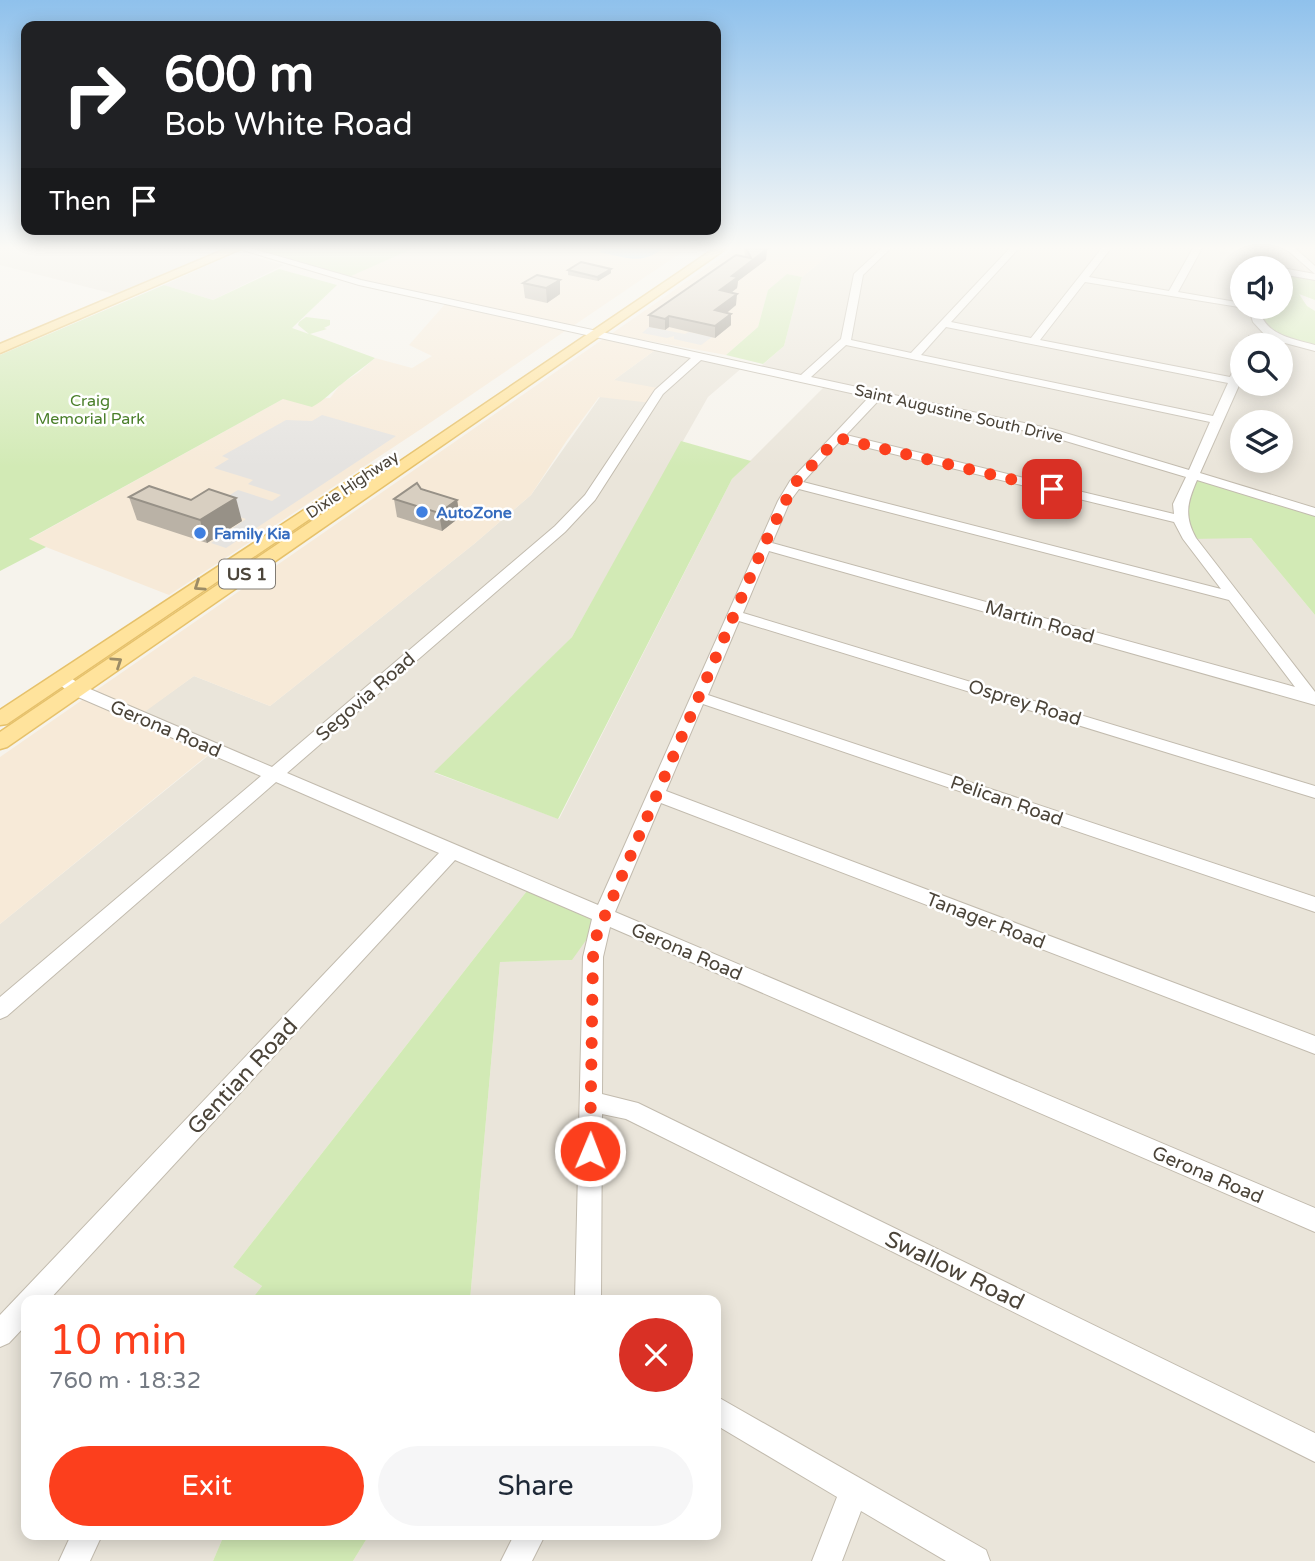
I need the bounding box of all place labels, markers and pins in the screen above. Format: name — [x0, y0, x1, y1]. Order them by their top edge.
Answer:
pin — [1022, 459, 1082, 519]
place label: AutoZone — [436, 503, 512, 523]
marker: AutoZone — [414, 504, 430, 520]
place label: Family Kia — [214, 524, 291, 544]
marker: Family Kia — [192, 525, 208, 541]

